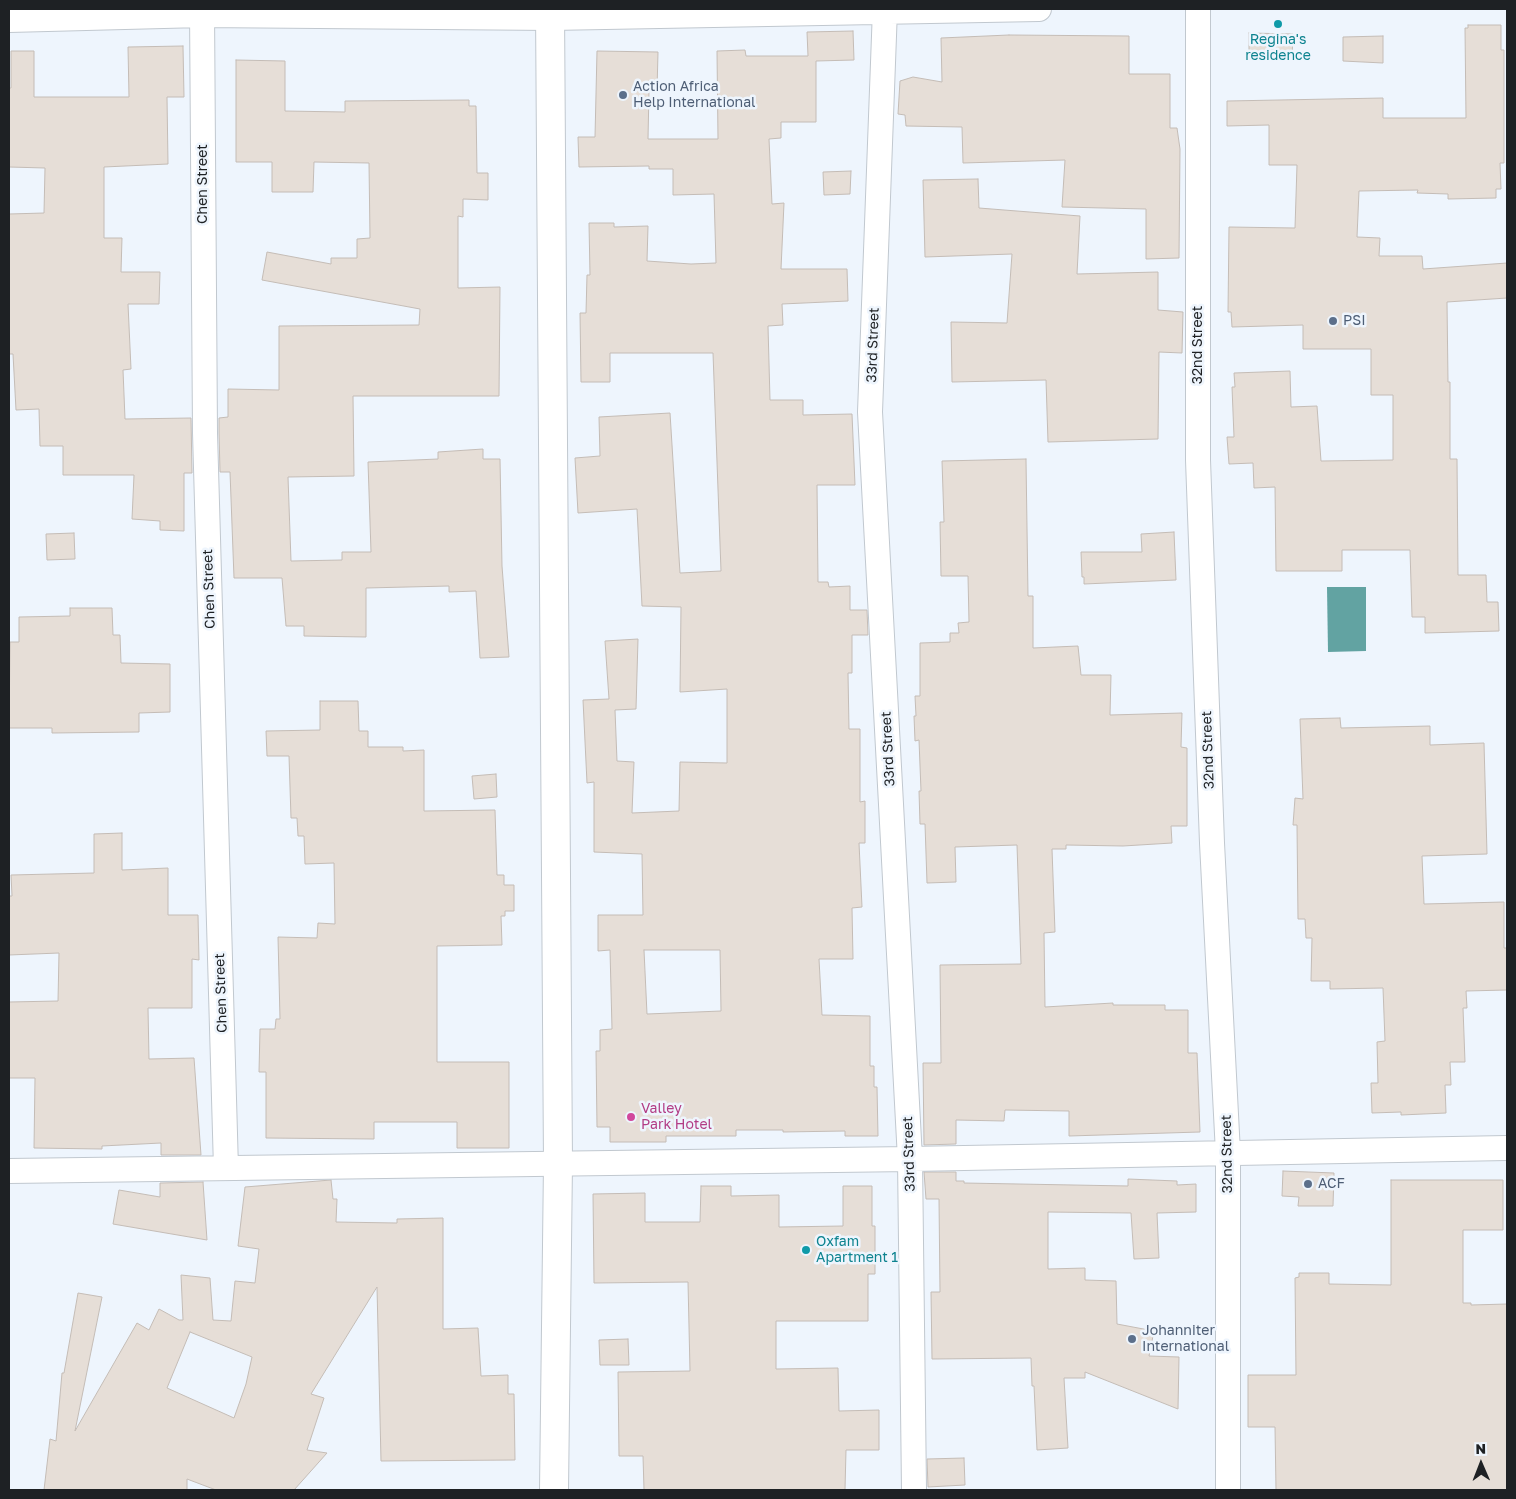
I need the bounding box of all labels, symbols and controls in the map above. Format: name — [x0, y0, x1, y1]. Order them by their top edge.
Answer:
marker: Regina's residence — [1272, 18, 1284, 30]
place label: Regina's residence — [1245, 32, 1311, 64]
place label: Action Africa Help International — [633, 79, 756, 111]
marker: Action Africa Help International — [617, 89, 629, 101]
street label: Chen Street — [195, 144, 211, 224]
street label: 32nd Street — [1190, 306, 1206, 384]
street label: 33rd Street — [863, 307, 883, 383]
place label: PSI — [1343, 313, 1366, 329]
marker: PSI — [1327, 315, 1339, 327]
street label: Chen Street — [199, 549, 219, 629]
street label: 32nd Street — [1198, 710, 1218, 790]
street label: 33rd Street — [878, 711, 898, 787]
street label: Chen Street — [211, 953, 231, 1033]
place label: Valley Park Hotel — [641, 1101, 712, 1134]
marker: Valley Park Hotel — [625, 1111, 637, 1123]
street label: 32nd Street — [1218, 1115, 1236, 1193]
street label: 33rd Street — [899, 1116, 919, 1192]
place label: ACF — [1318, 1176, 1345, 1192]
marker: ACF — [1302, 1178, 1314, 1190]
place label: Oxfam Apartment 1 — [816, 1234, 898, 1266]
marker: Oxfam Apartment 1 — [800, 1244, 812, 1256]
place label: Johanniter International — [1142, 1323, 1229, 1355]
marker: Johanniter International — [1126, 1333, 1138, 1345]
north arrow — [1456, 1439, 1506, 1489]
text: N — [1475, 1440, 1486, 1457]

